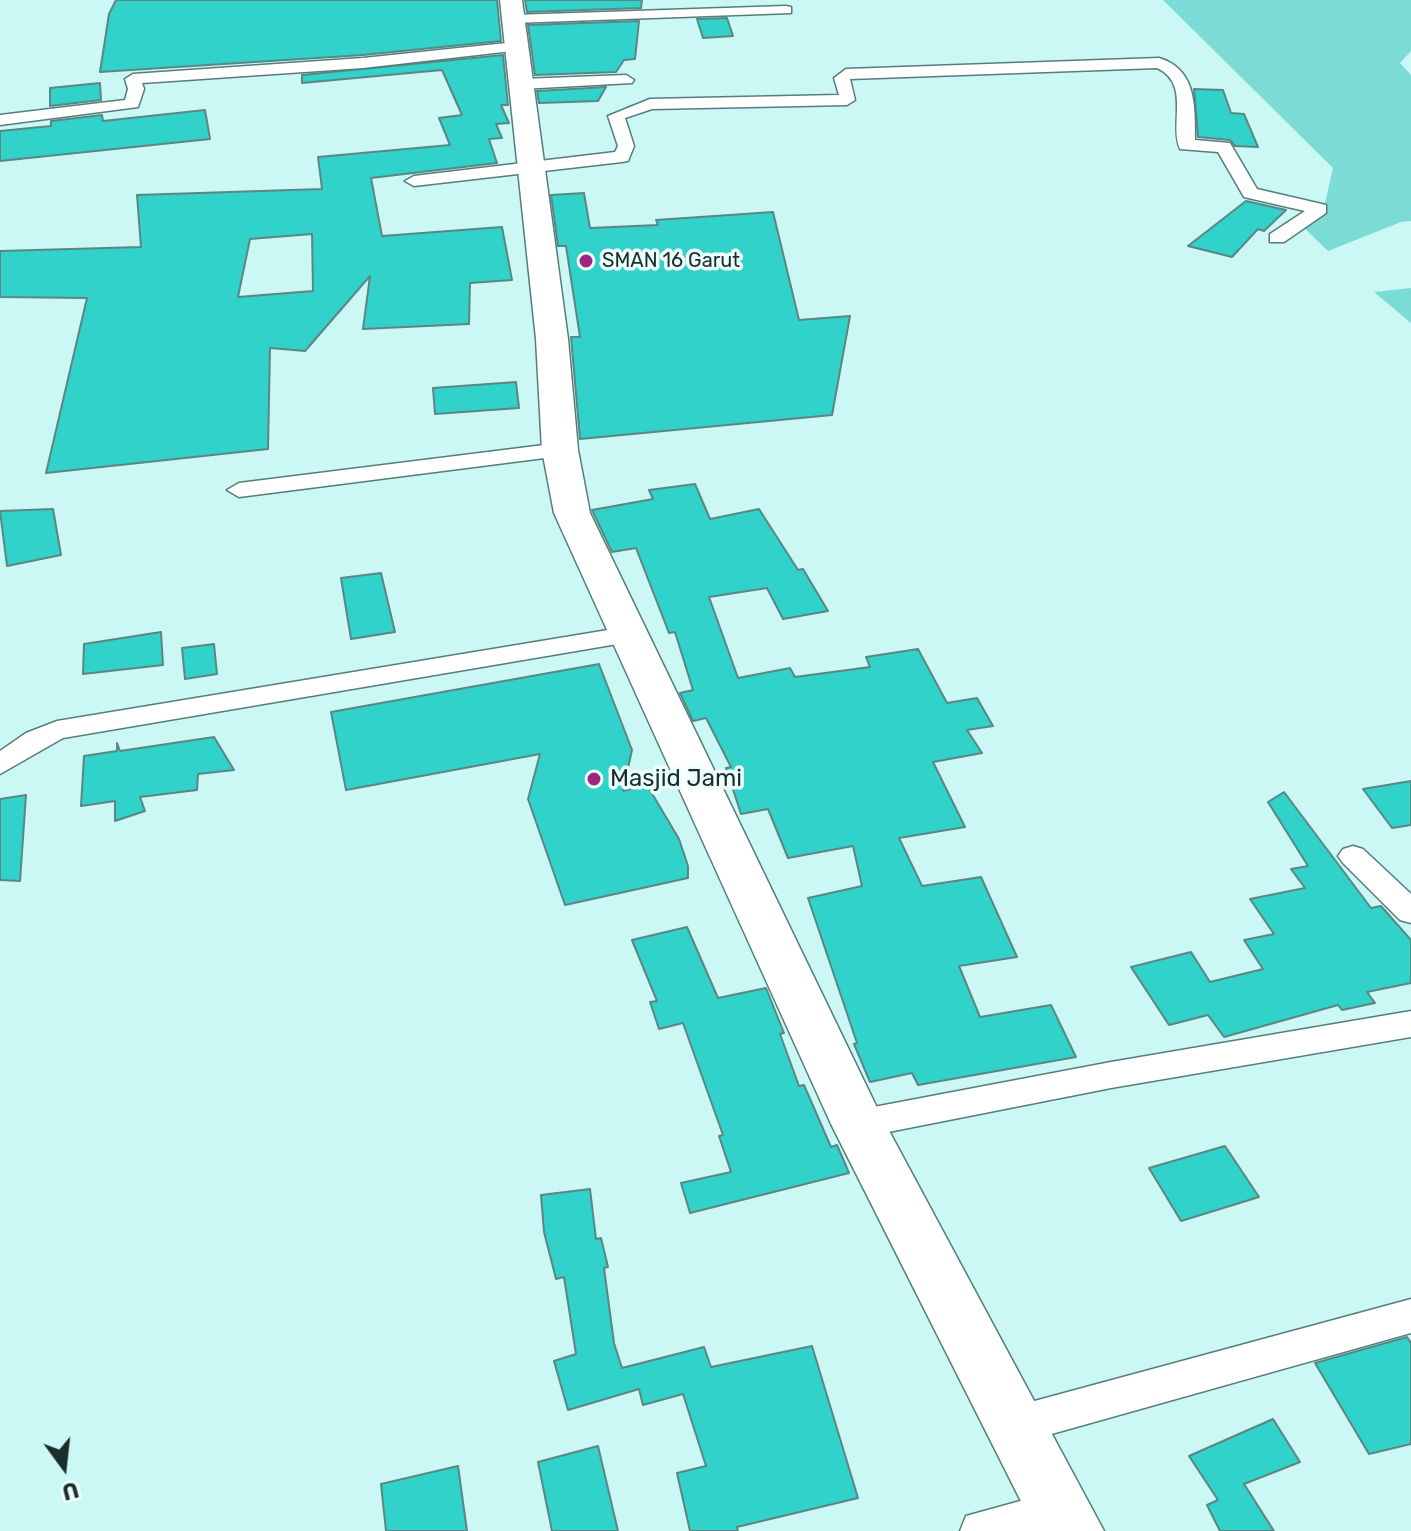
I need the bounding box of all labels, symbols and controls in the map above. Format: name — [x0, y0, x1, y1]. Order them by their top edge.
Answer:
place label: SMAN 16 Garut — [602, 249, 740, 273]
marker: SMAN 16 Garut — [577, 252, 595, 270]
place label: Masjid Jami — [610, 765, 742, 793]
marker: Masjid Jami — [585, 770, 603, 788]
north arrow — [24, 1427, 104, 1507]
text: U — [59, 1476, 82, 1506]

